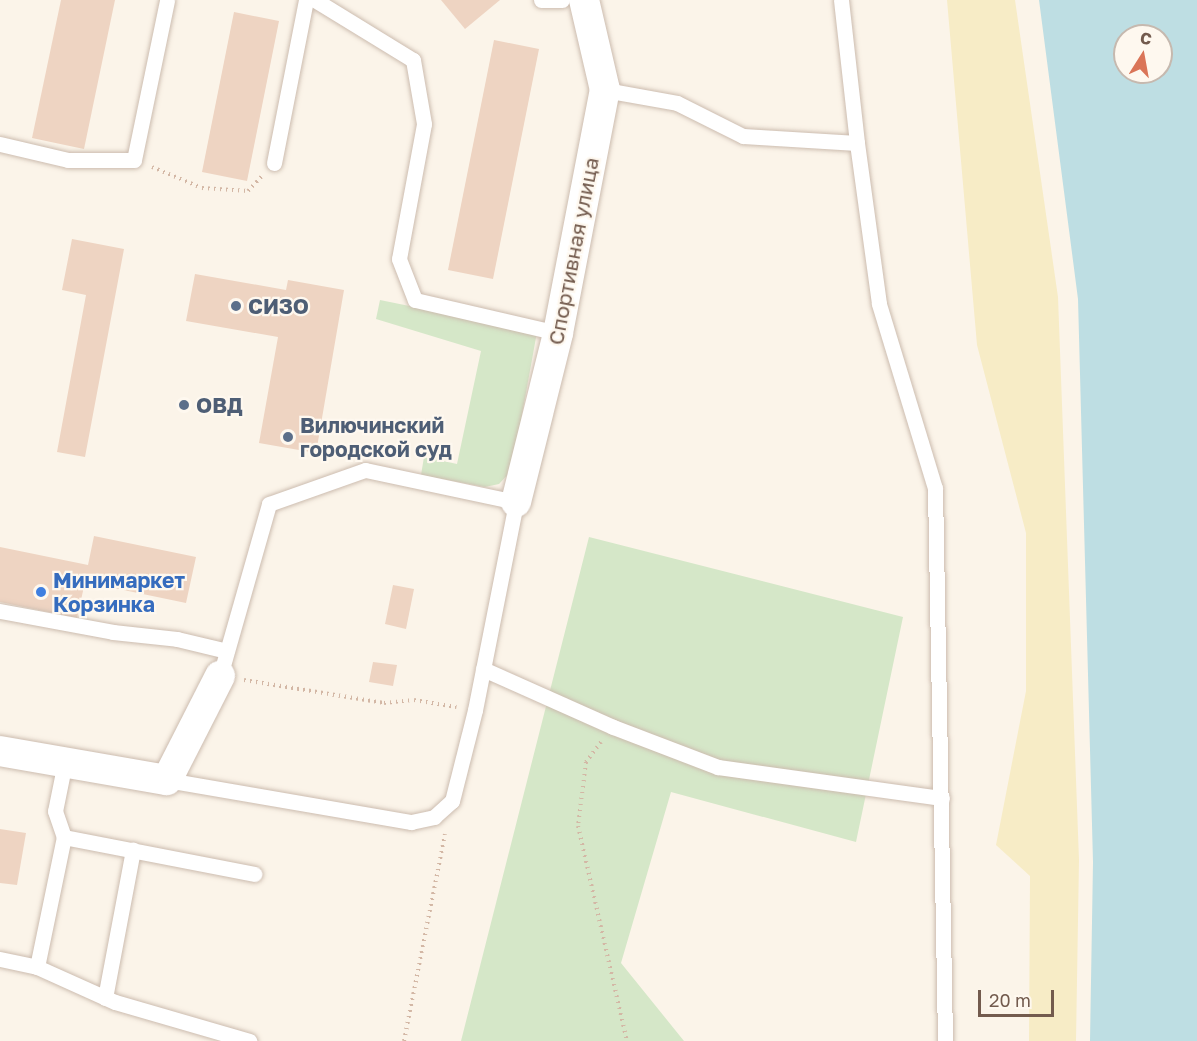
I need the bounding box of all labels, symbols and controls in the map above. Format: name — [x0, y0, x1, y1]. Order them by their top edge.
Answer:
north arrow — [1113, 24, 1173, 84]
text: С — [1139, 27, 1154, 49]
street label: Спортивная улица — [542, 155, 604, 347]
place label: СИЗО — [248, 293, 309, 319]
marker: СИЗО — [229, 299, 243, 313]
place label: ОВД — [196, 392, 243, 418]
marker: ОВД — [177, 398, 191, 412]
place label: Вилючинский городской суд — [300, 412, 452, 462]
marker: Вилючинский городской суд — [281, 430, 295, 444]
place label: Минимаркет Корзинка — [53, 567, 185, 617]
marker: Минимаркет Корзинка — [34, 585, 48, 599]
scale bar — [981, 978, 1058, 1016]
text: 20 m — [989, 989, 1031, 1011]

